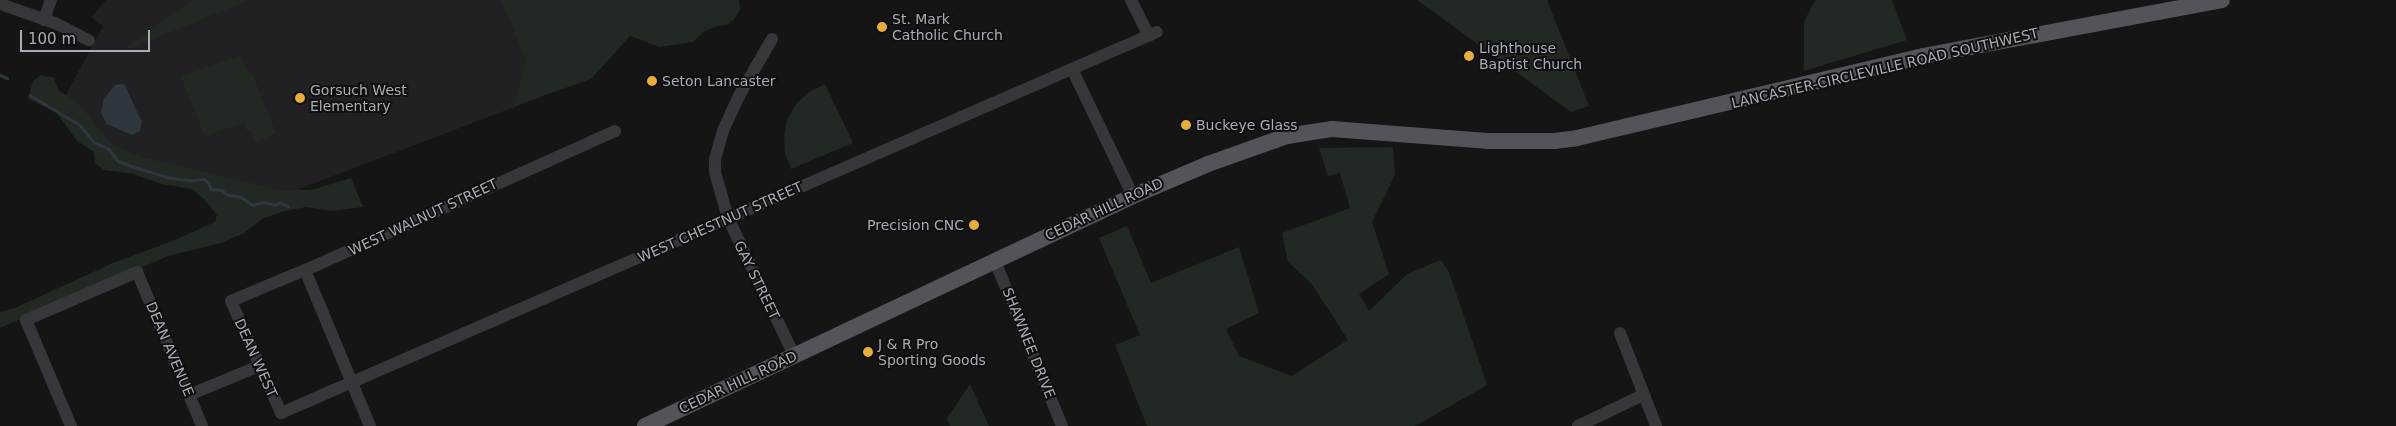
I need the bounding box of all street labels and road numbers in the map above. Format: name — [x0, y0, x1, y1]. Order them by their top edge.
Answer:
street label: LANCASTER-CIRCLEVILLE ROAD SOUTHWEST — [1730, 24, 2040, 112]
street label: CEDAR HILL ROAD — [1042, 174, 1166, 244]
street label: WEST WALNUT STREET — [346, 175, 500, 259]
street label: WEST CHESTNUT STREET — [635, 178, 805, 266]
street label: GAY STREET — [731, 238, 783, 322]
street label: SHAWNEE DRIVE — [999, 285, 1059, 401]
street label: DEAN AVENUE — [143, 299, 197, 399]
street label: DEAN WEST — [231, 316, 281, 400]
street label: CEDAR HILL ROAD — [676, 347, 800, 417]

